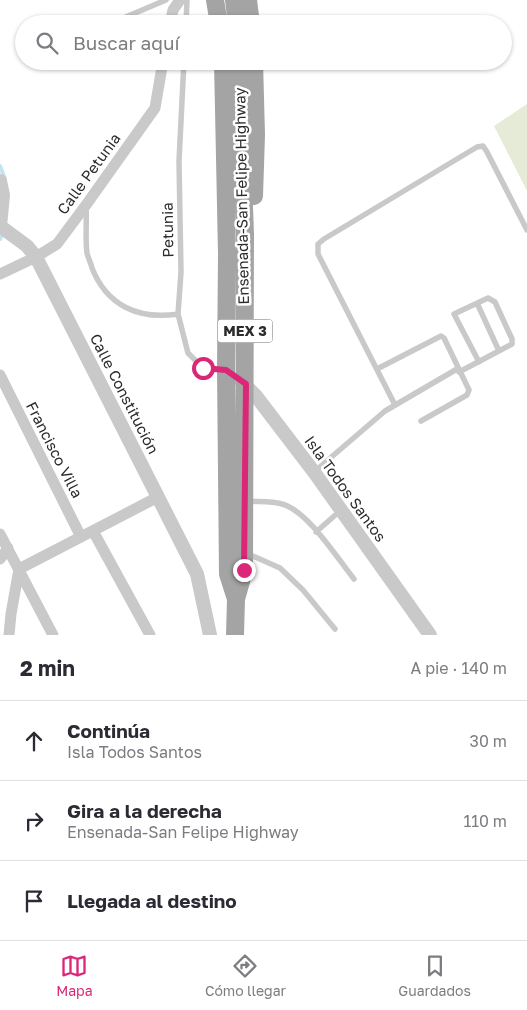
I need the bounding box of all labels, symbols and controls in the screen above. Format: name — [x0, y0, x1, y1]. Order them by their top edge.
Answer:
search box — [15, 15, 512, 70]
icon: search — [33, 29, 61, 57]
text: Buscar aquí — [73, 31, 180, 54]
street label: Ensenada-San Felipe Highway — [230, 87, 252, 305]
street label: Calle Petunia — [53, 129, 124, 217]
street label: Petunia — [158, 202, 176, 258]
road number: MEX 3 — [218, 320, 272, 342]
street label: Calle Constitución — [87, 330, 163, 457]
route start — [192, 357, 215, 380]
street label: Francisco Villa — [23, 398, 87, 501]
street label: Isla Todos Santos — [301, 432, 390, 545]
route end — [233, 559, 256, 582]
text: 2 min — [20, 655, 75, 681]
text: A pie · 140 m — [410, 658, 507, 678]
text: Continúa — [67, 719, 150, 742]
icon: ahead — [20, 727, 48, 755]
text: 30 m — [470, 731, 507, 751]
text: Isla Todos Santos — [67, 742, 202, 762]
text: Gira a la derecha — [67, 799, 222, 822]
icon: right — [20, 807, 48, 835]
text: 110 m — [463, 811, 507, 831]
text: Ensenada-San Felipe Highway — [67, 822, 299, 842]
icon: arrive — [20, 887, 48, 915]
text: Llegada al destino — [67, 889, 237, 912]
tab: Mapa — [56, 952, 93, 999]
tab: Cómo llegar — [205, 952, 286, 999]
tab: Guardados — [398, 952, 471, 999]

